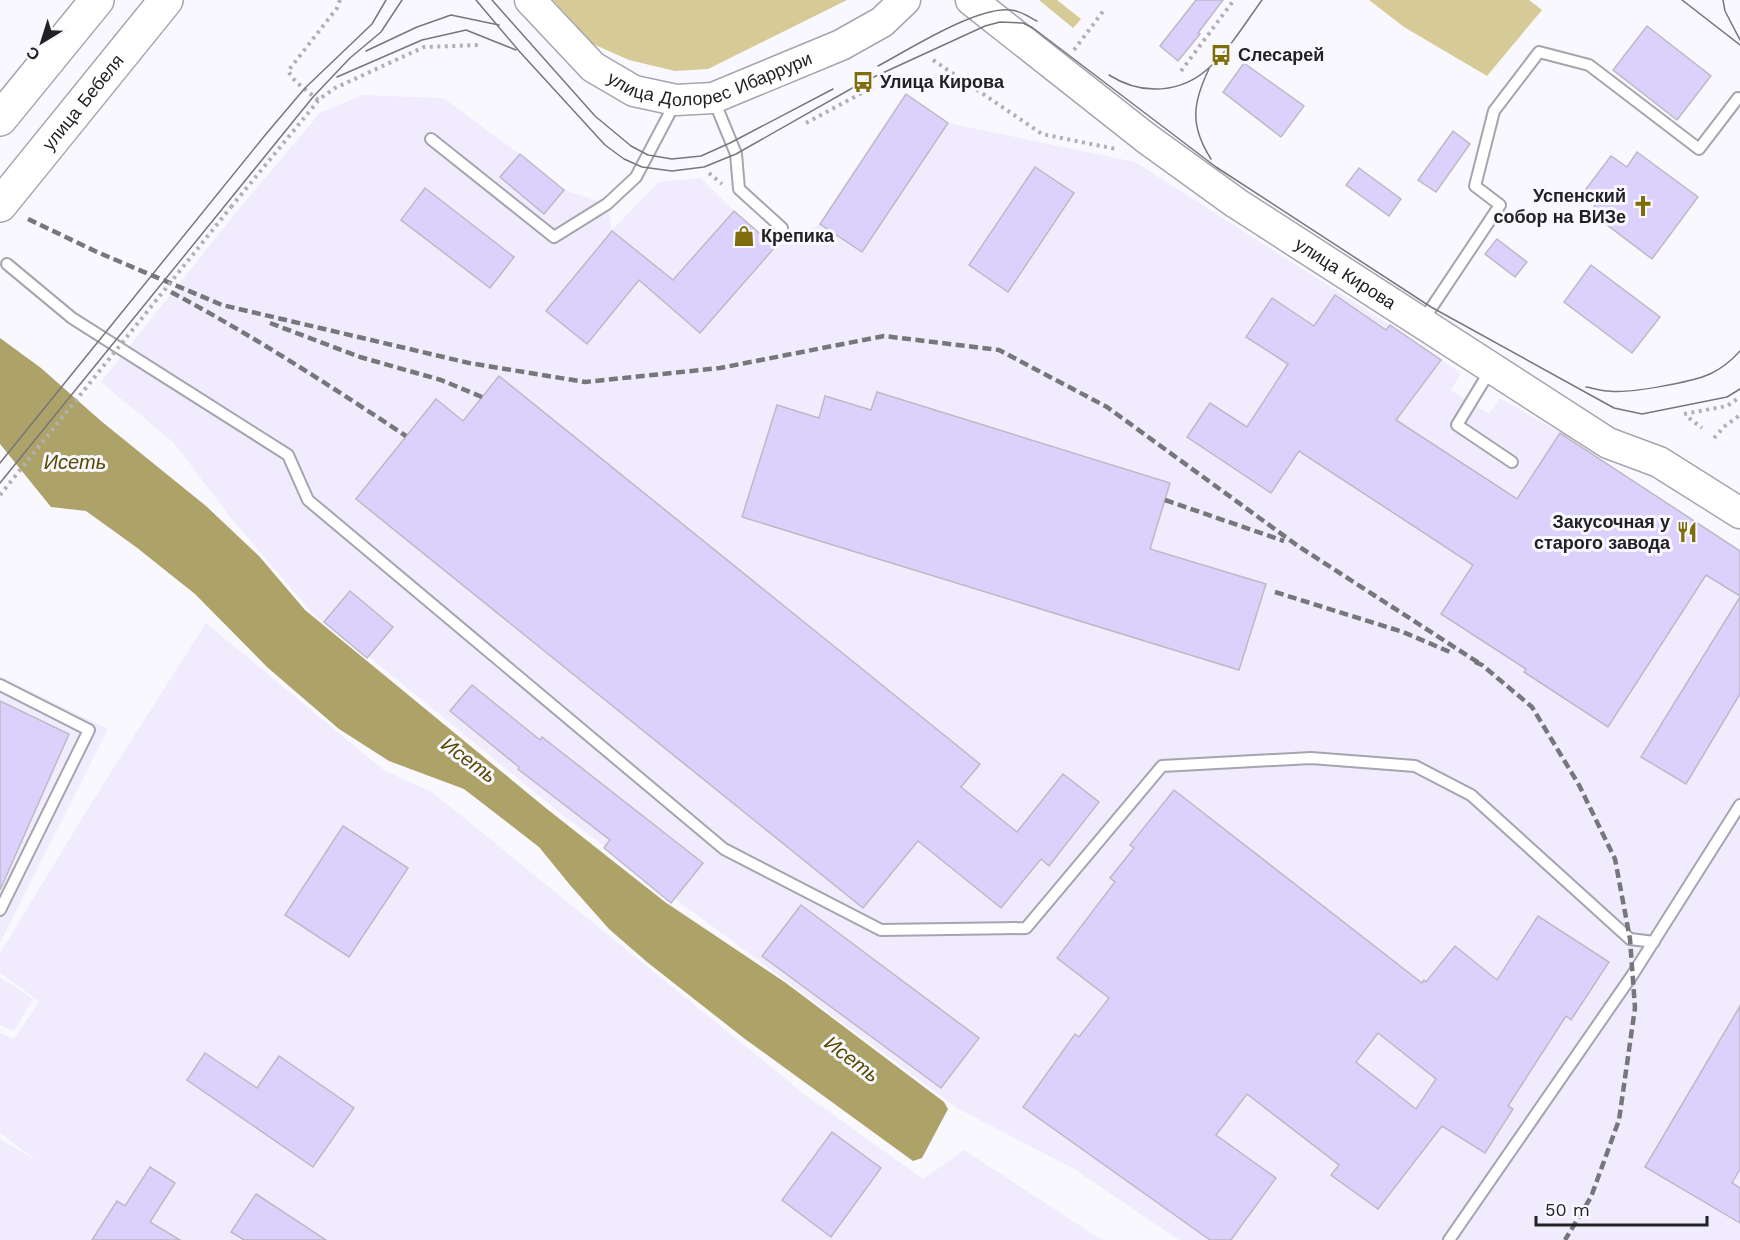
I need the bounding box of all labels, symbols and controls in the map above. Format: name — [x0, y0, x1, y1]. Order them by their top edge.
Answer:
north arrow — [12, 12, 72, 72]
text: С — [22, 42, 43, 64]
bus stop icon: Слесарей — [1209, 43, 1233, 67]
place label: Слесарей — [1238, 44, 1324, 65]
street label: улица Долорес Ибаррури — [604, 47, 815, 110]
street label: улица Бебеля — [38, 50, 128, 154]
bus stop icon: Улица Кирова — [851, 70, 875, 94]
place label: Улица Кирова — [880, 71, 1005, 92]
place label: Успенский собор на ВИЗе — [1493, 185, 1626, 227]
church icon: Успенский собор на ВИЗе — [1631, 194, 1655, 218]
shop icon: Крепика — [732, 224, 756, 248]
place label: Крепика — [761, 225, 835, 246]
street label: улица Кирова — [1291, 233, 1401, 314]
water label: Исеть — [44, 450, 106, 474]
place label: Закусочная у старого завода — [1534, 511, 1671, 553]
restaurant icon: Закусочная у старого завода — [1675, 520, 1699, 544]
water label: Исеть — [437, 732, 501, 788]
water label: Исеть — [820, 1031, 884, 1087]
scale bar — [1536, 1189, 1707, 1227]
text: 50 m — [1545, 1199, 1590, 1220]

